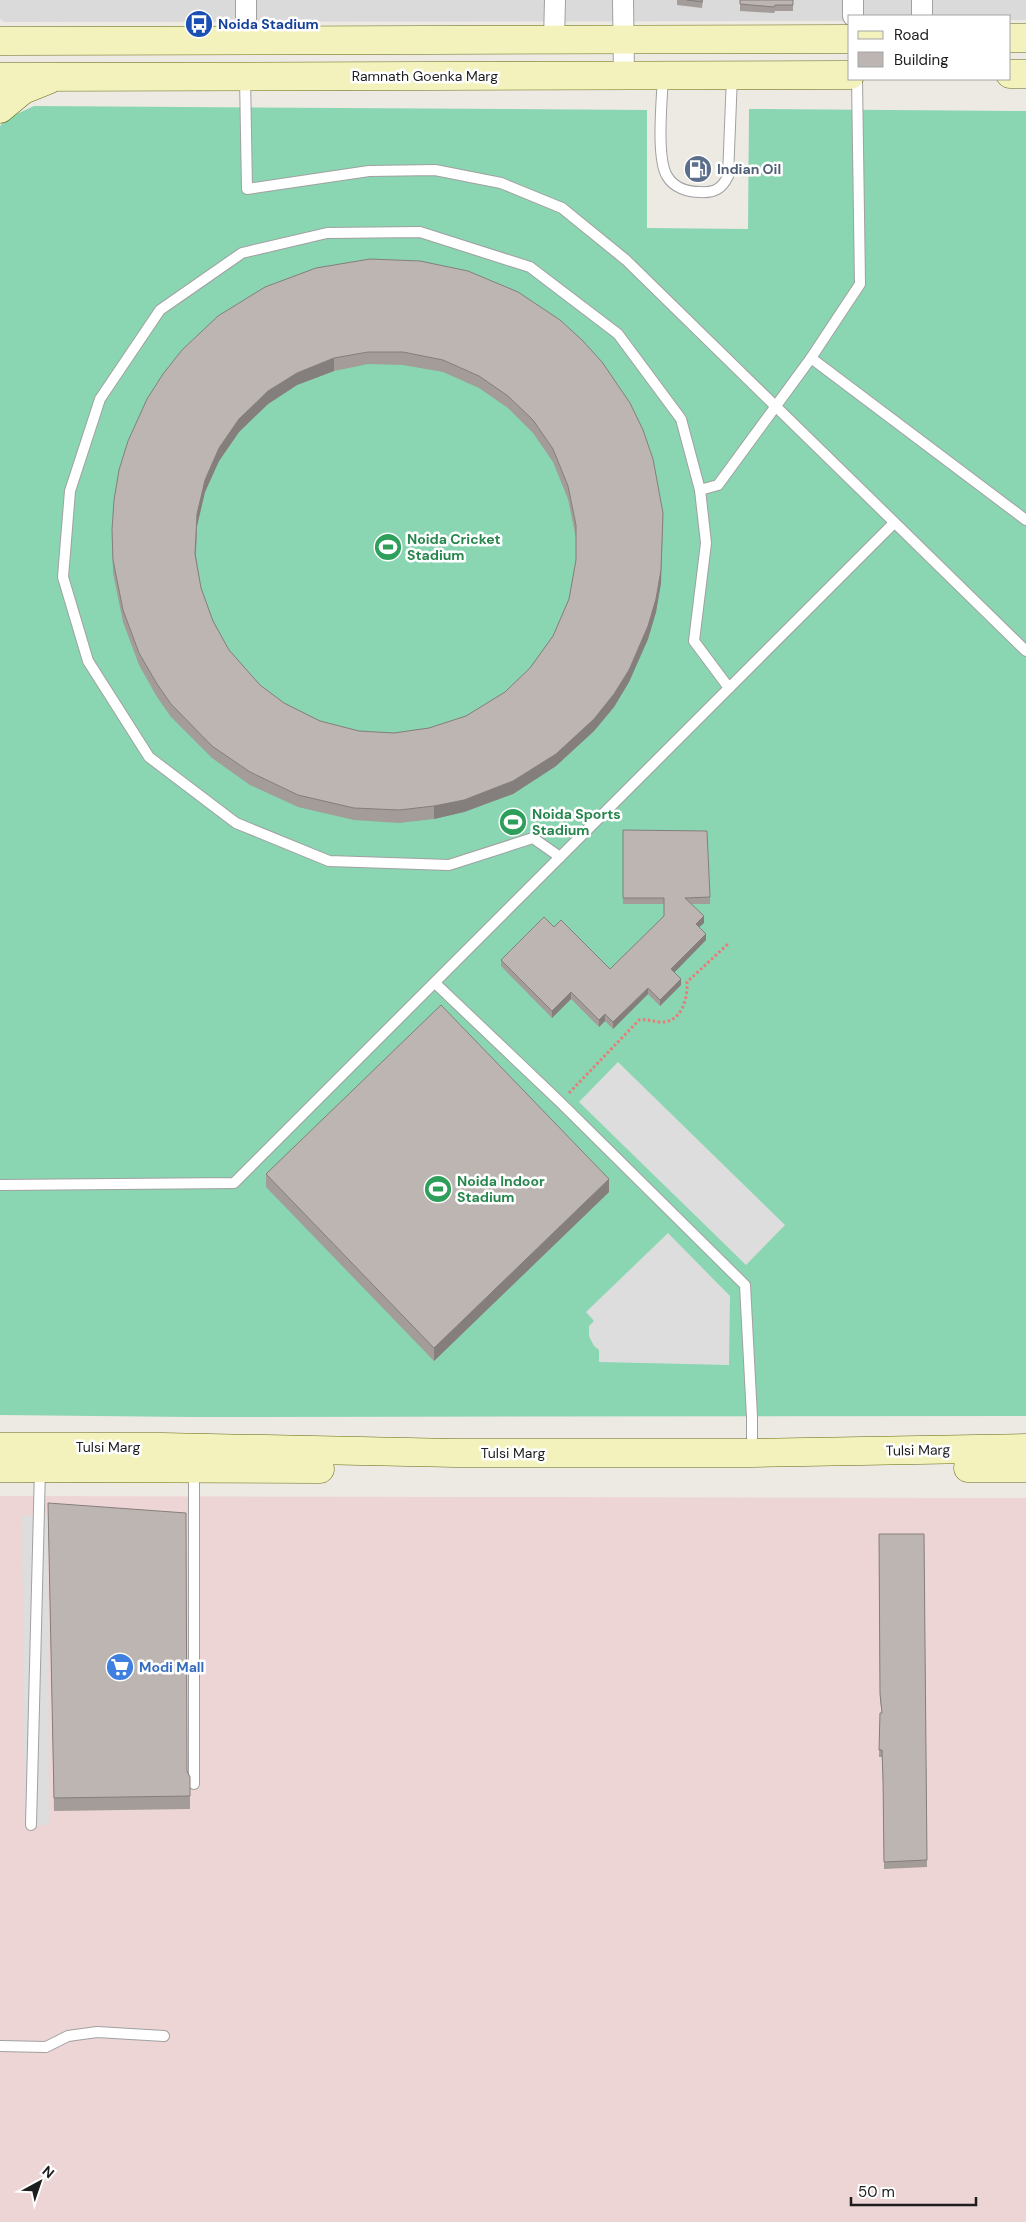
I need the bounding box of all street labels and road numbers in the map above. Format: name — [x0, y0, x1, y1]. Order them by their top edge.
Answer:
street label: Ramnath Goenka Marg — [352, 67, 498, 85]
street label: Tulsi Marg — [76, 1438, 140, 1456]
street label: Tulsi Marg — [886, 1440, 951, 1460]
street label: Tulsi Marg — [481, 1444, 545, 1462]

